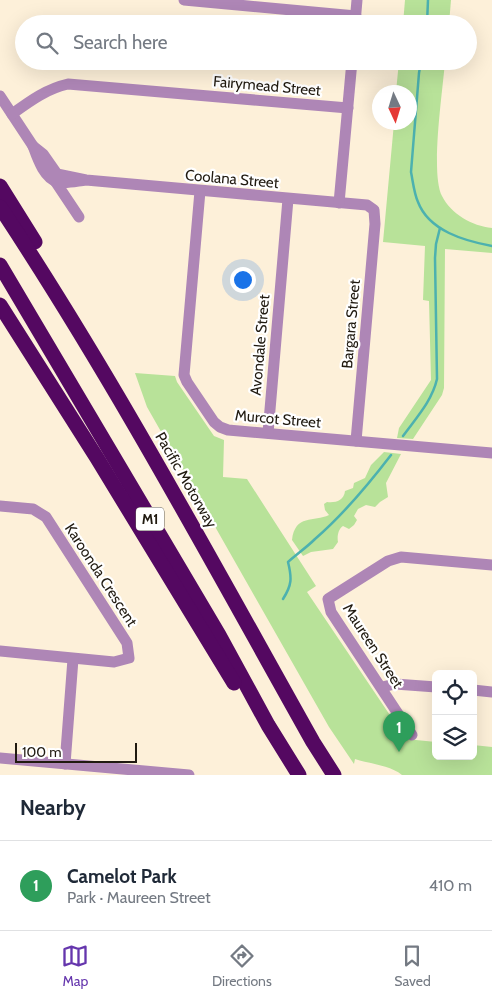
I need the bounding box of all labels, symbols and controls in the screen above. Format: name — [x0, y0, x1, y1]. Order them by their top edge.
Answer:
search box — [15, 15, 477, 70]
icon: search — [33, 29, 61, 57]
text: Search here — [73, 31, 167, 54]
street label: Fairymead Street — [212, 72, 322, 100]
north arrow — [372, 85, 417, 130]
street label: Coolana Street — [185, 166, 279, 192]
your location — [230, 267, 256, 293]
street label: Bargara Street — [338, 279, 364, 369]
street label: Avondale Street — [247, 294, 273, 396]
street label: Murcot Street — [234, 406, 322, 432]
street label: Pacific Motorway — [151, 429, 221, 531]
road number: M1 — [136, 508, 164, 530]
street label: Karoonda Crescent — [61, 520, 141, 630]
street label: Maureen Street — [339, 600, 407, 692]
map controls — [432, 670, 477, 760]
button: locate — [432, 670, 477, 715]
pin: 1 — [383, 711, 415, 752]
button: layers — [432, 715, 477, 760]
scale bar — [15, 740, 138, 763]
text: 100 m — [22, 743, 62, 761]
text: Nearby — [20, 795, 86, 820]
text: Camelot Park — [67, 865, 177, 888]
text: 1 — [33, 876, 39, 895]
text: 410 m — [429, 876, 472, 895]
text: Park · Maureen Street — [67, 888, 211, 907]
tab: Map — [61, 942, 89, 990]
tab: Directions — [212, 942, 272, 990]
tab: Saved — [394, 942, 431, 990]

